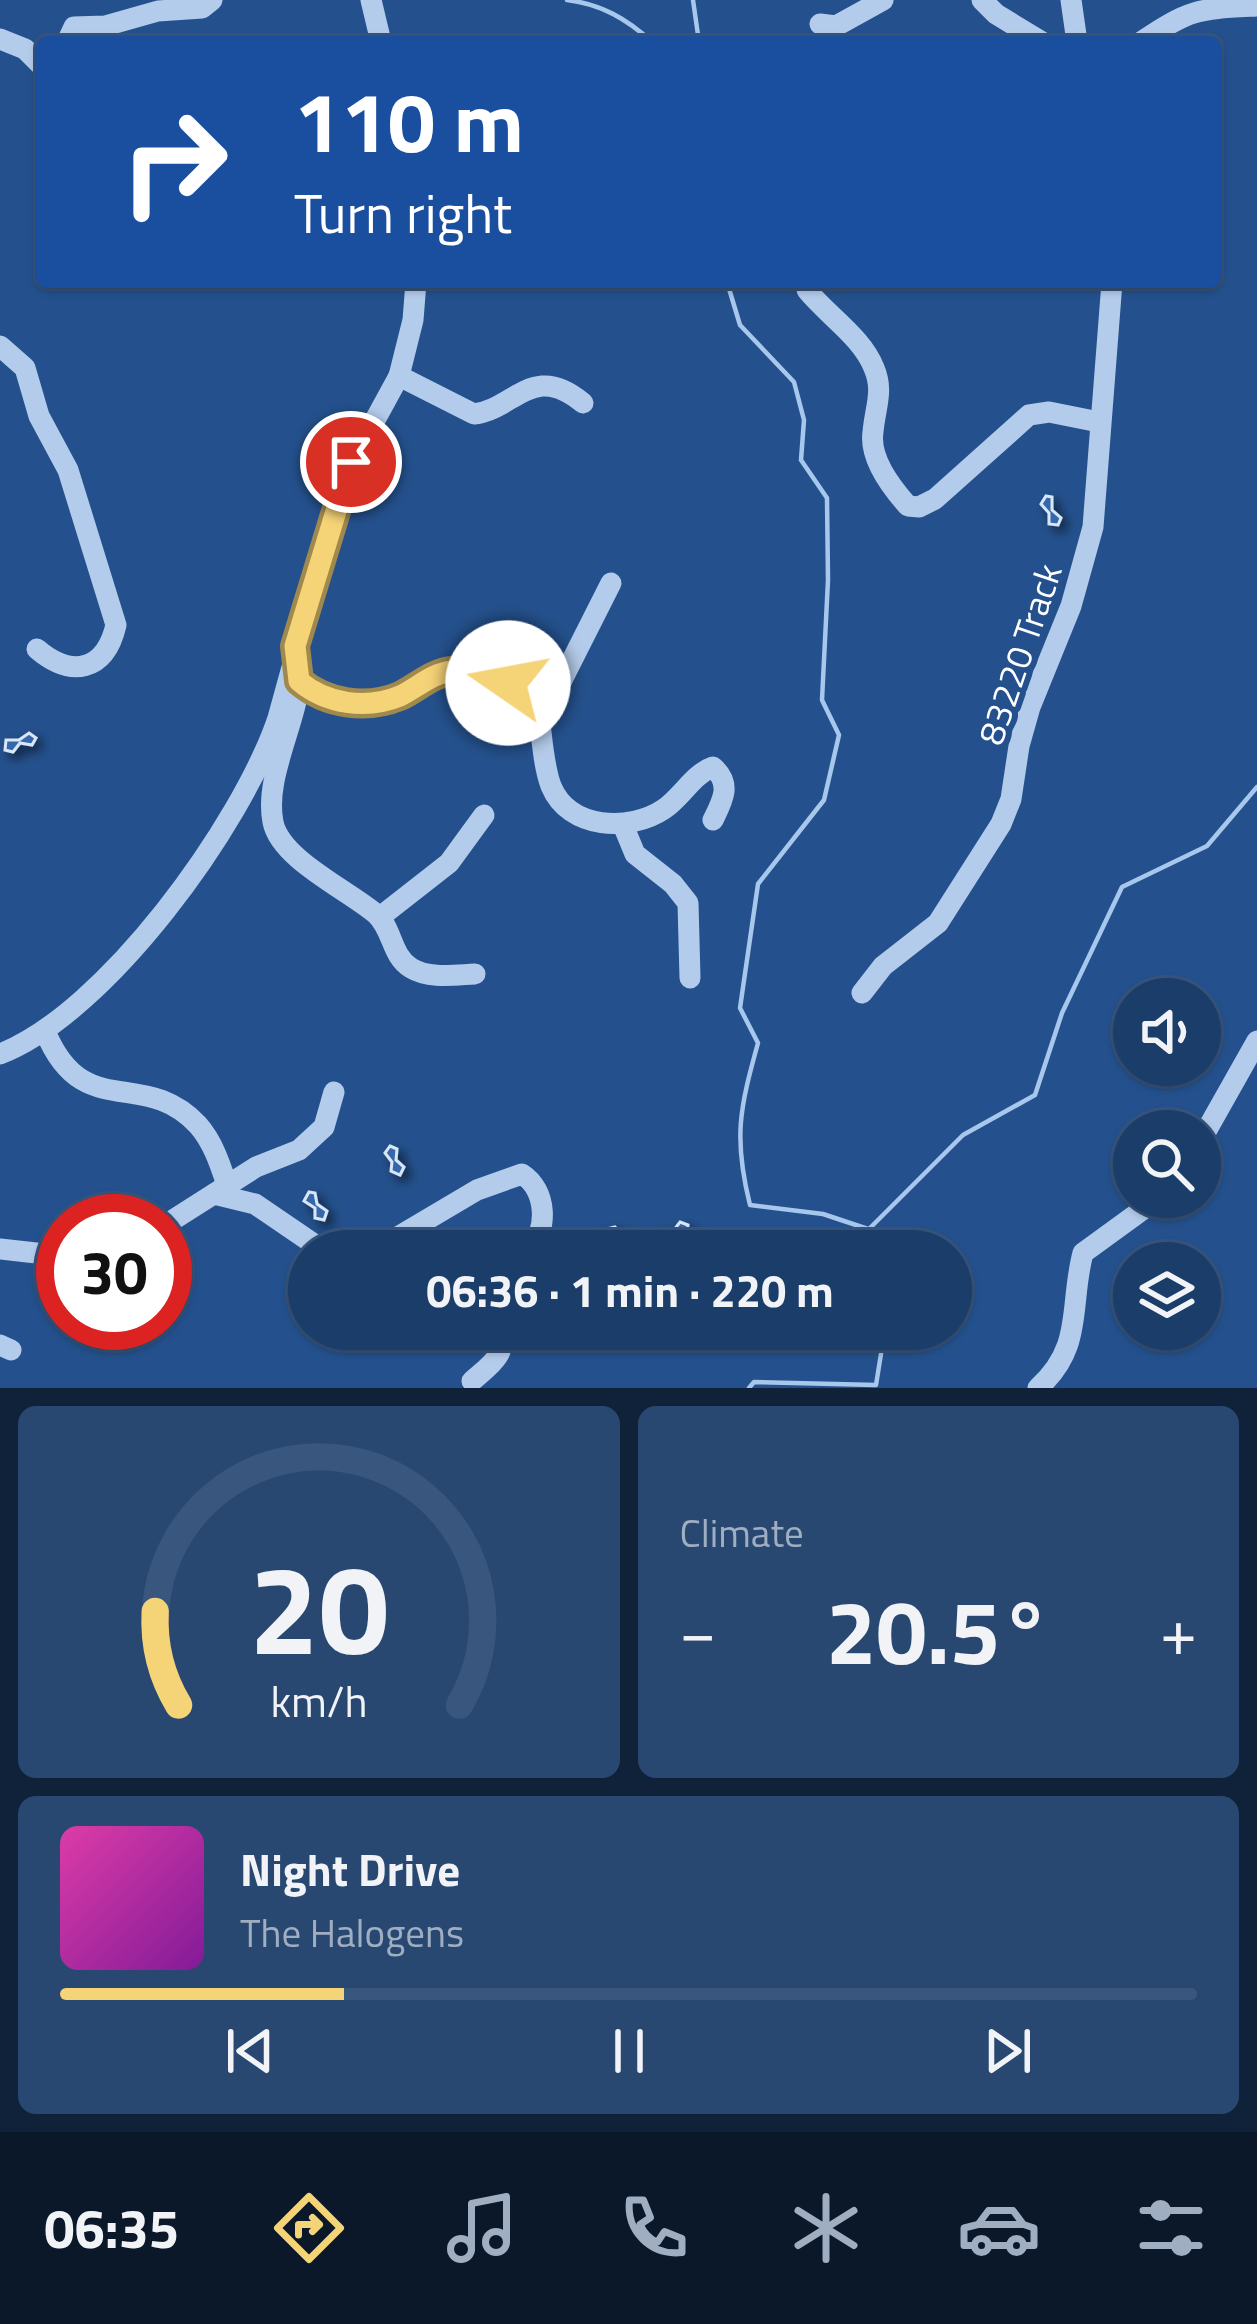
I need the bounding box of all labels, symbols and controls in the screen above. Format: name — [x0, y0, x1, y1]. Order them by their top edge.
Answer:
text: 110 m — [294, 57, 524, 185]
icon: right — [96, 84, 252, 240]
text: Turn right — [294, 172, 512, 254]
pin — [300, 411, 402, 513]
icon: arrive — [318, 429, 384, 495]
street label: 83220 Track — [962, 556, 1076, 752]
position arrow — [445, 620, 571, 746]
map controls — [1113, 978, 1221, 1350]
button: sound — [1113, 978, 1221, 1086]
button: search — [1113, 1110, 1221, 1218]
speed limit sign: 30 — [36, 1194, 192, 1350]
button: layers — [1113, 1242, 1221, 1350]
text: 06:36 · 1 min · 220 m — [426, 1256, 834, 1324]
text: Climate — [680, 1503, 804, 1562]
text: 20 — [249, 1513, 389, 1702]
text: 20.5° — [826, 1562, 1051, 1699]
text: − — [680, 1580, 716, 1681]
text: + — [1160, 1580, 1197, 1681]
text: km/h — [270, 1668, 367, 1734]
text: Night Drive — [240, 1835, 460, 1903]
text: The Halogens — [240, 1903, 464, 1962]
icon: previous — [217, 2018, 283, 2084]
icon: pause — [596, 2018, 662, 2084]
icon: next — [975, 2018, 1041, 2084]
icon: directions — [267, 2186, 351, 2270]
icon: music — [440, 2186, 524, 2270]
icon: phone — [612, 2186, 696, 2270]
icon: climate — [784, 2186, 868, 2270]
icon: car — [957, 2186, 1041, 2270]
icon: filters — [1129, 2186, 1213, 2270]
text: 06:35 — [44, 2187, 179, 2269]

